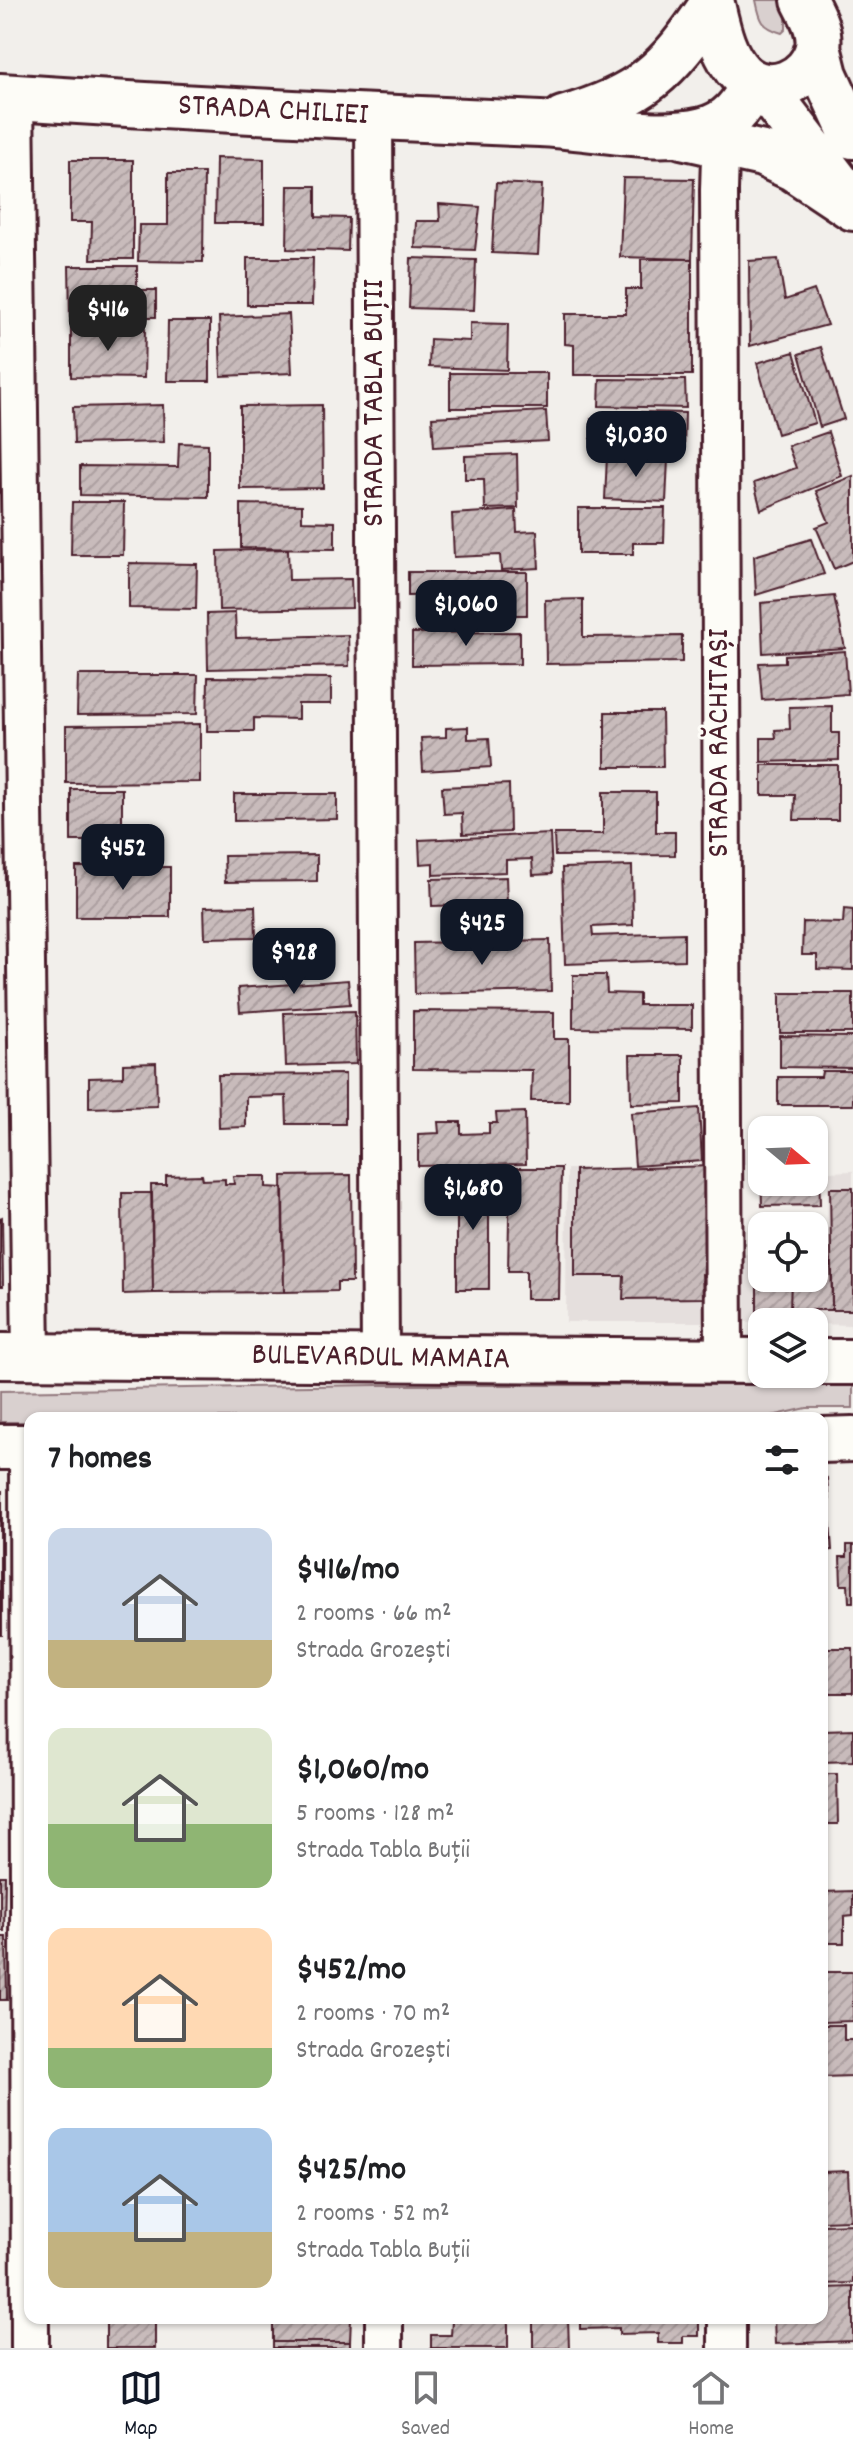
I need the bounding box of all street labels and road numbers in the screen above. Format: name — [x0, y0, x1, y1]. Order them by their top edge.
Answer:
street label: STRADA CHILIEI — [176, 84, 370, 140]
street label: STRADA TABLA BUȚII — [353, 279, 399, 527]
street label: STRADA RĂCHITAȘI — [698, 628, 744, 857]
street label: BULEVARDUL MAMAIA — [251, 1334, 511, 1384]

